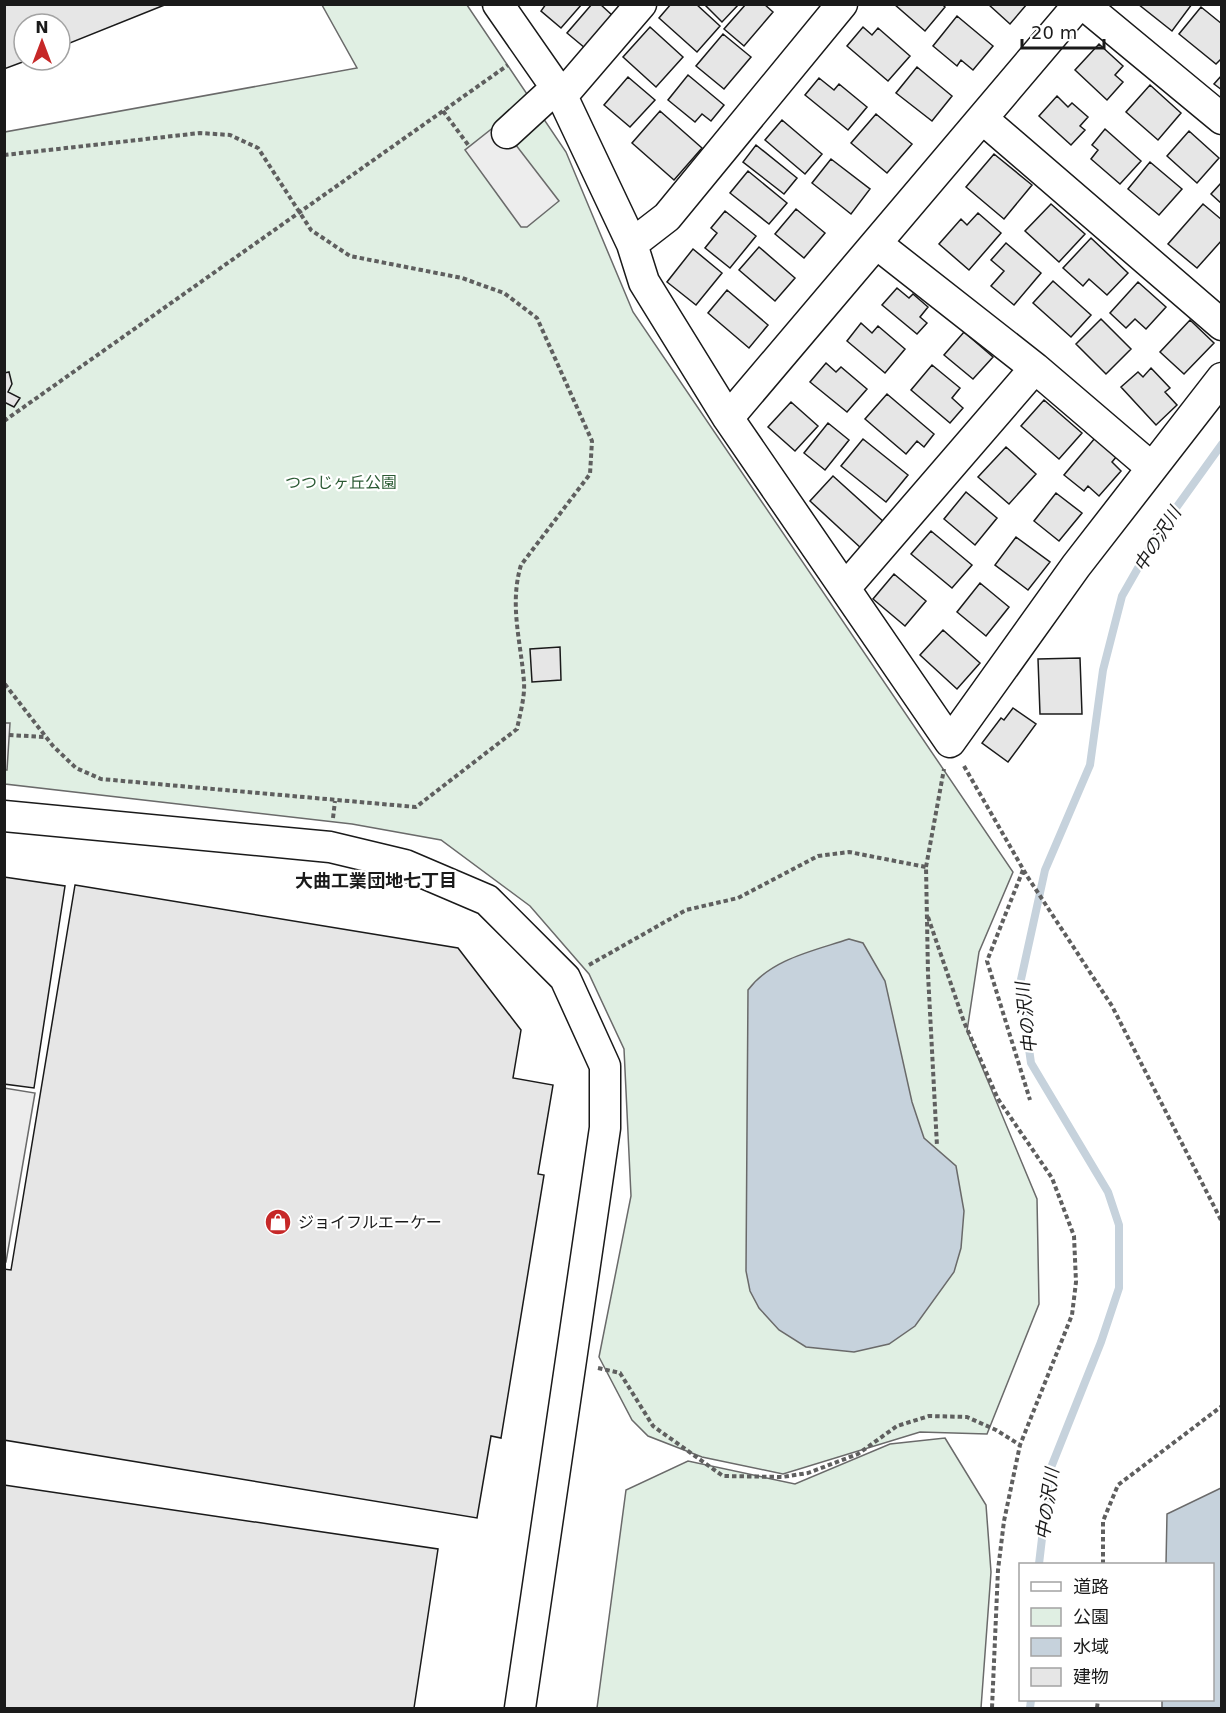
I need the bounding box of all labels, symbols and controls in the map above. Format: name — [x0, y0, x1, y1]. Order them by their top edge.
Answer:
north arrow — [12, 12, 72, 72]
scale bar — [1022, 12, 1104, 50]
text: N — [35, 18, 49, 37]
text: 20 m — [1031, 22, 1077, 43]
park label: つつじヶ丘公園 — [285, 473, 397, 492]
water label: 中の沢川 — [1129, 501, 1186, 575]
district label: 大曲工業団地七丁目 — [295, 870, 457, 891]
water label: 中の沢川 — [1012, 979, 1040, 1055]
shop icon: ジョイフルエーケー — [263, 1207, 293, 1237]
place label: ジョイフルエーケー — [298, 1213, 442, 1232]
water label: 中の沢川 — [1032, 1465, 1063, 1541]
legend — [1019, 1563, 1214, 1701]
text: 道路 — [1073, 1576, 1109, 1597]
text: 公園 — [1073, 1606, 1109, 1627]
text: 水域 — [1073, 1636, 1109, 1657]
text: 建物 — [1073, 1666, 1109, 1687]

